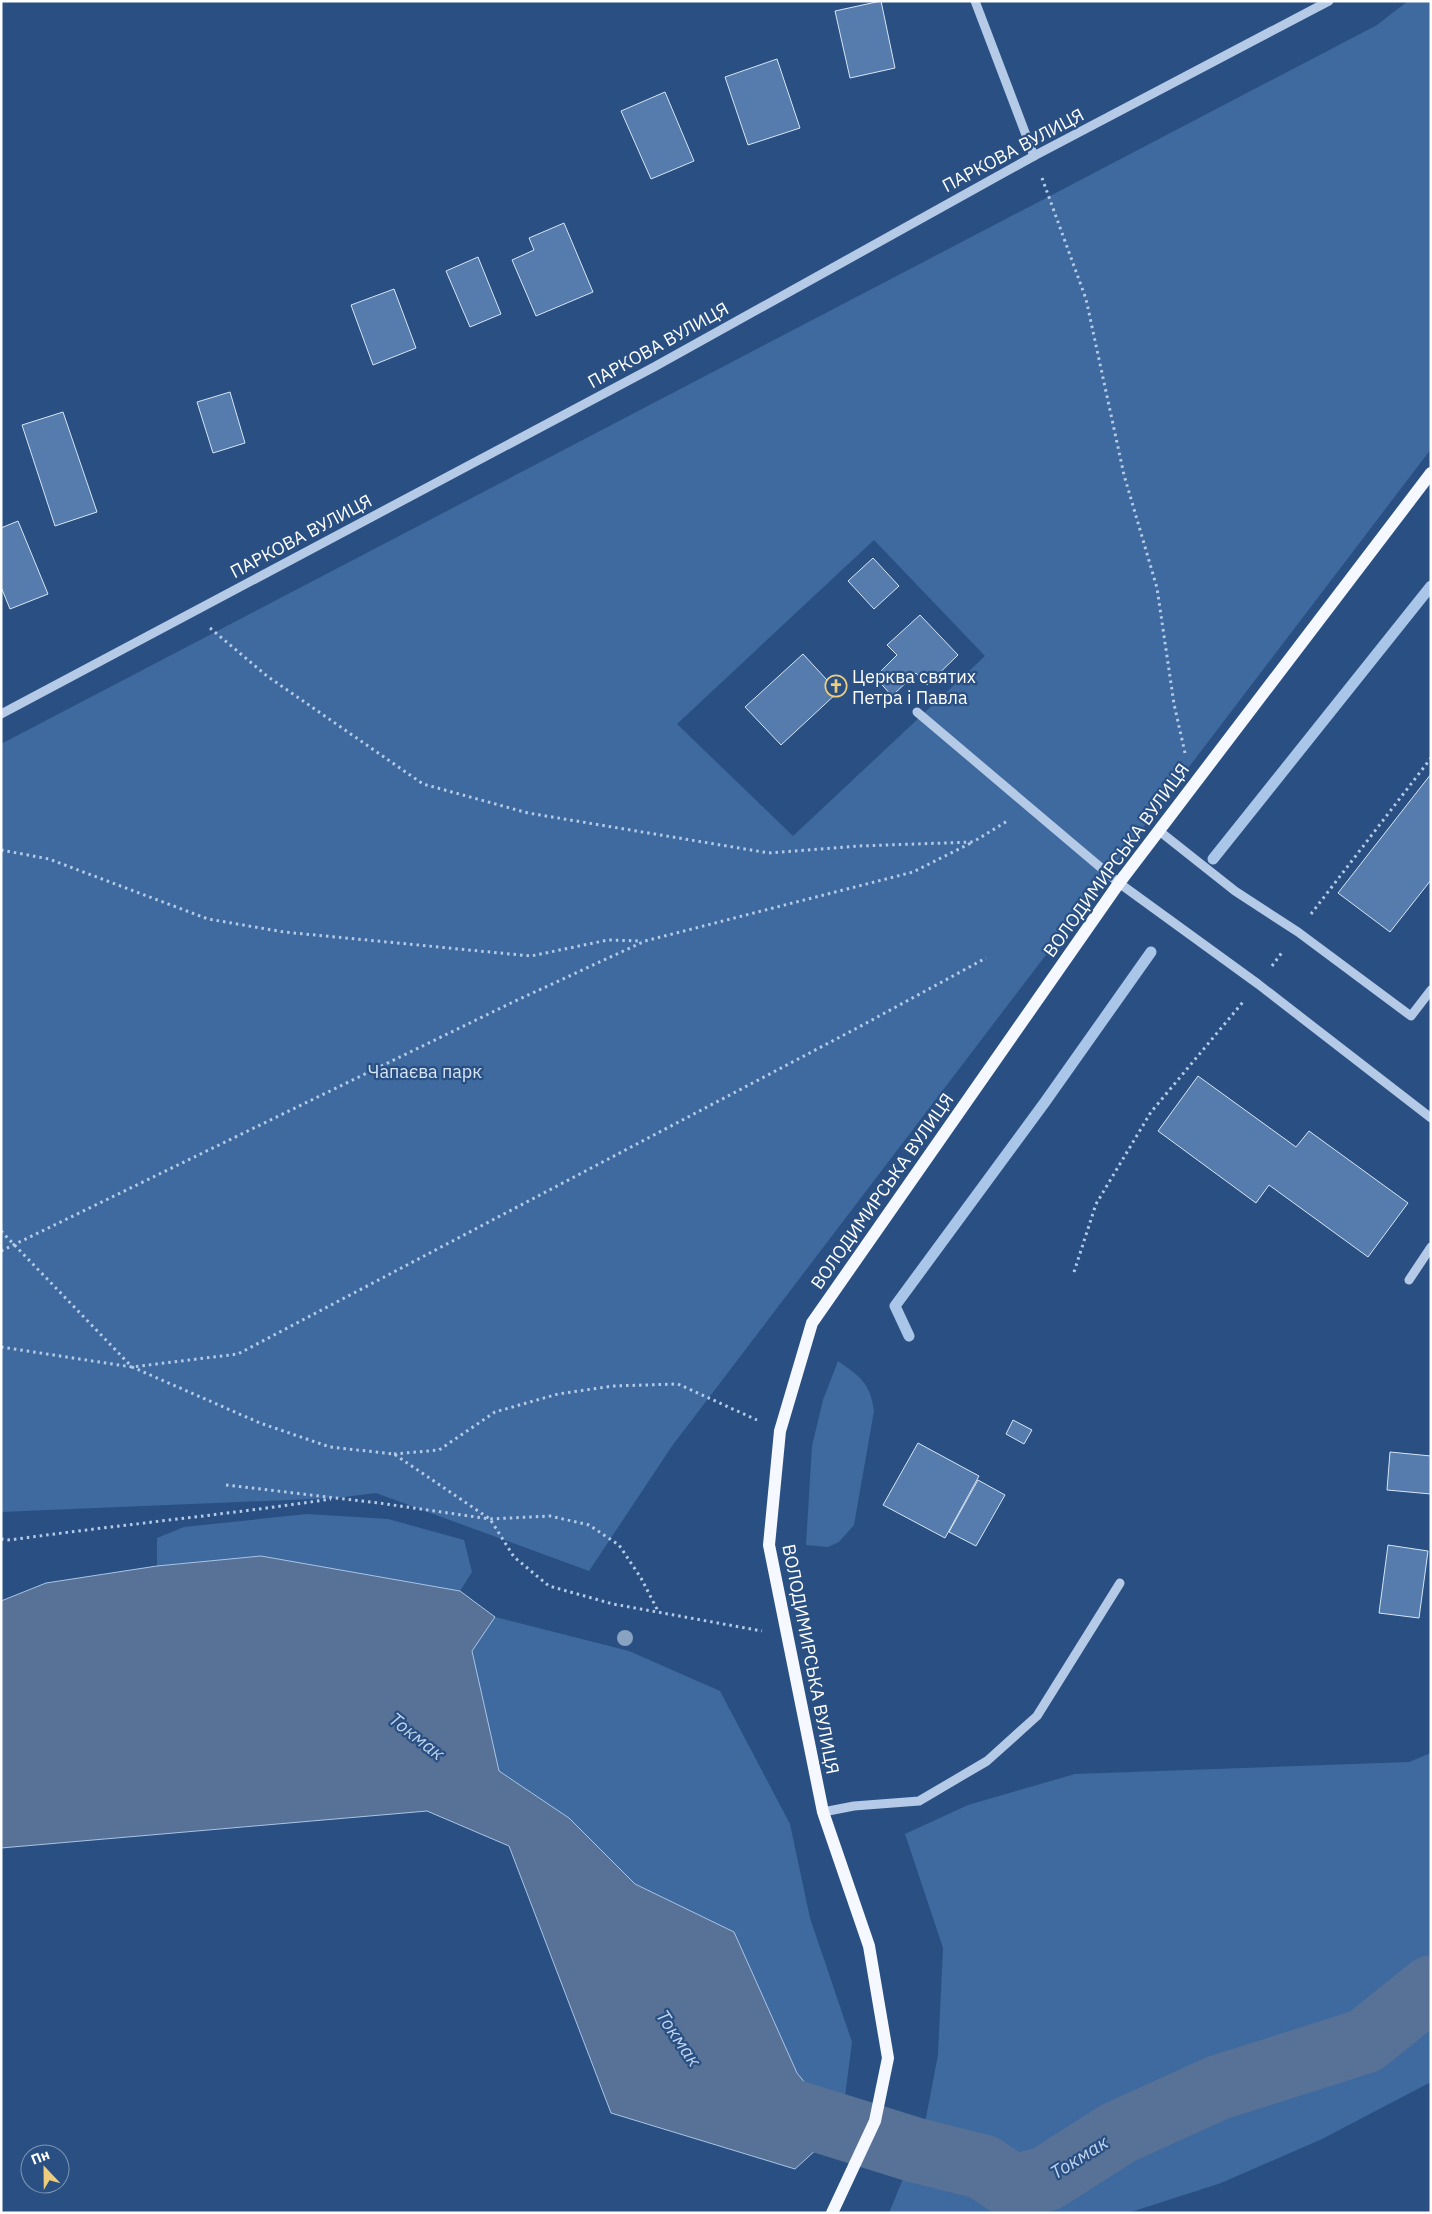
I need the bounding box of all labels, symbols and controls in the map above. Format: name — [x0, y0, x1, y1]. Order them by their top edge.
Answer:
street label: ПАРКОВА ВУЛИЦЯ — [938, 103, 1088, 197]
street label: ПАРКОВА ВУЛИЦЯ — [584, 297, 732, 393]
street label: ПАРКОВА ВУЛИЦЯ — [226, 489, 376, 583]
place label: Церква святих Петра і Павла — [852, 665, 976, 709]
church icon: Церква святих Петра і Павла — [824, 674, 848, 698]
street label: ВОЛОДИМИРСЬКА ВУЛИЦЯ — [1038, 759, 1194, 961]
park label: Чапаєва парк — [368, 1060, 482, 1083]
street label: ВОЛОДИМИРСЬКА ВУЛИЦЯ — [805, 1089, 959, 1293]
street label: ВОЛОДИМИРСЬКА ВУЛИЦЯ — [777, 1542, 845, 1776]
water label: Токмак — [384, 1707, 450, 1766]
water label: Токмак — [651, 2005, 707, 2072]
water label: Токмак — [1046, 2129, 1113, 2184]
north arrow — [20, 2144, 70, 2194]
text: Пн — [28, 2145, 52, 2169]

